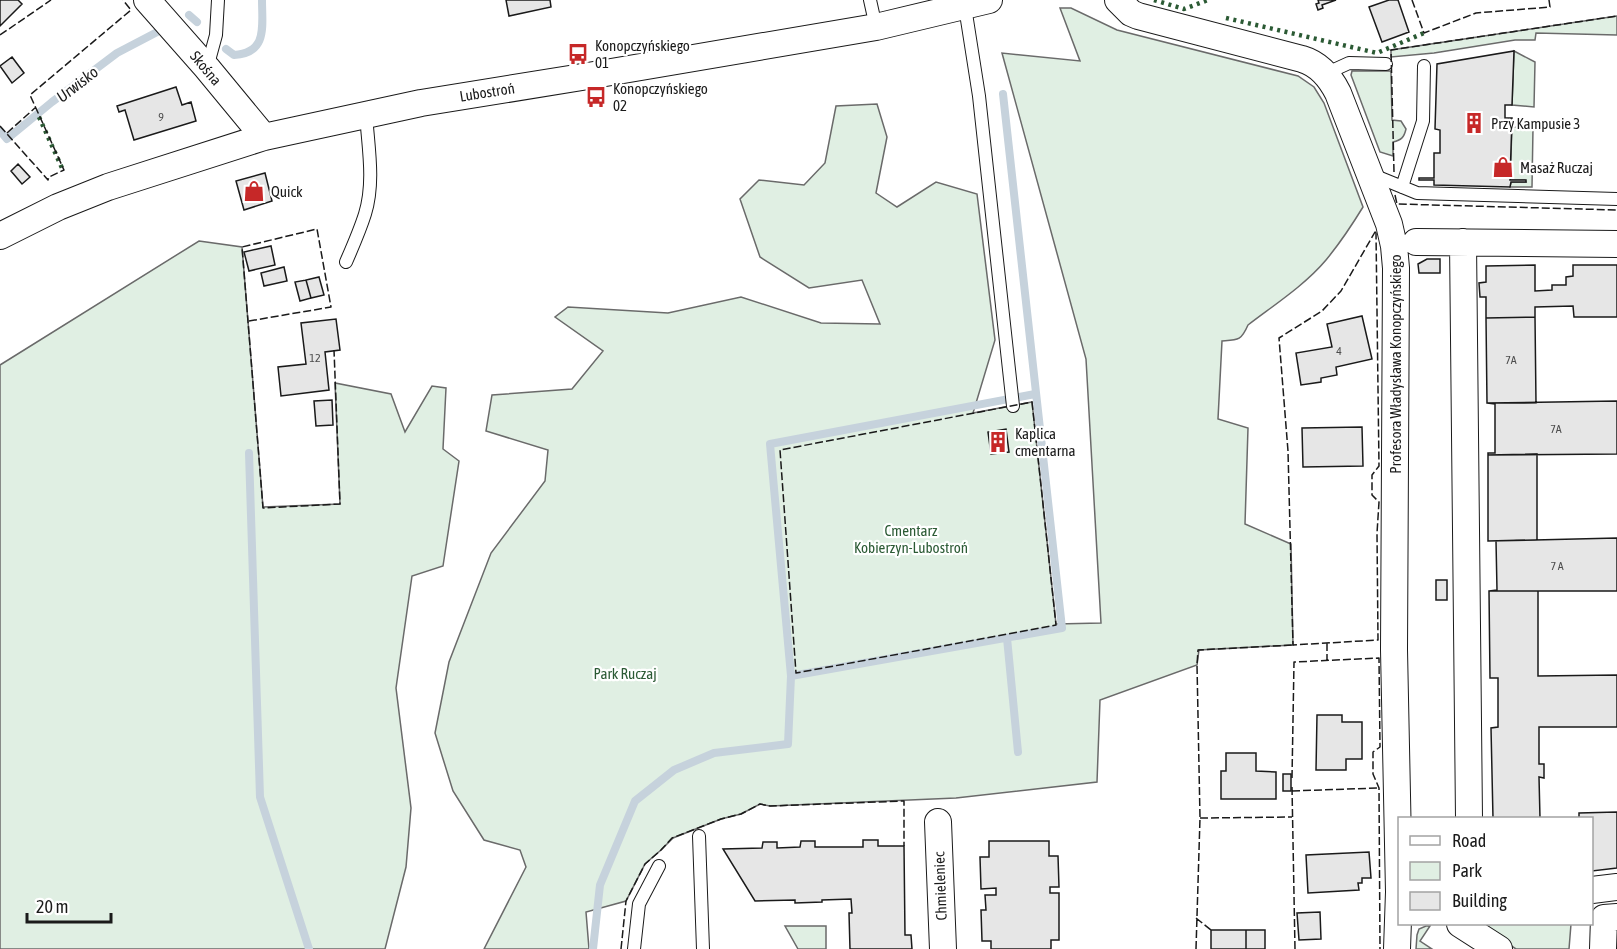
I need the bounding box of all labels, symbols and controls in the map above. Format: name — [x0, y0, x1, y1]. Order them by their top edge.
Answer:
place label: Konopczyńskiego 01 — [595, 37, 690, 71]
bus stop icon: Konopczyńskiego 01 — [566, 42, 590, 66]
street label: Skośna — [187, 48, 225, 88]
water label: Urwisko — [53, 62, 101, 106]
street label: Lubostroń — [458, 79, 516, 105]
place label: Konopczyńskiego 02 — [613, 80, 708, 114]
bus stop icon: Konopczyńskiego 02 — [584, 85, 608, 109]
house number: 9 — [158, 110, 164, 124]
building icon: Przy Kampusie 3 — [1462, 111, 1486, 135]
place label: Przy Kampusie 3 — [1491, 115, 1580, 132]
shop icon: Masaż Ruczaj — [1491, 155, 1515, 179]
place label: Masaż Ruczaj — [1520, 159, 1593, 176]
shop icon: Quick — [242, 179, 266, 203]
place label: Quick — [271, 183, 303, 200]
street label: Profesora Władysława Konopczyńskiego — [1387, 254, 1404, 474]
house number: 4 — [1336, 344, 1342, 358]
house number: 12 — [309, 351, 321, 365]
house number: 7A — [1505, 353, 1517, 367]
house number: 7A — [1550, 422, 1562, 436]
place label: Kaplica cmentarna — [1015, 425, 1075, 459]
building icon: Kaplica cmentarna — [986, 430, 1010, 454]
park label: Cmentarz Kobierzyn-Lubostroń — [854, 522, 968, 556]
house number: 7 A — [1550, 559, 1564, 573]
park label: Park Ruczaj — [593, 665, 657, 682]
legend — [1398, 817, 1593, 925]
text: Road — [1452, 830, 1486, 851]
street label: Chmieleniec — [930, 851, 950, 921]
text: Park — [1452, 860, 1482, 881]
scale bar — [27, 886, 111, 924]
text: Building — [1452, 890, 1507, 911]
text: 20 m — [36, 896, 68, 917]

